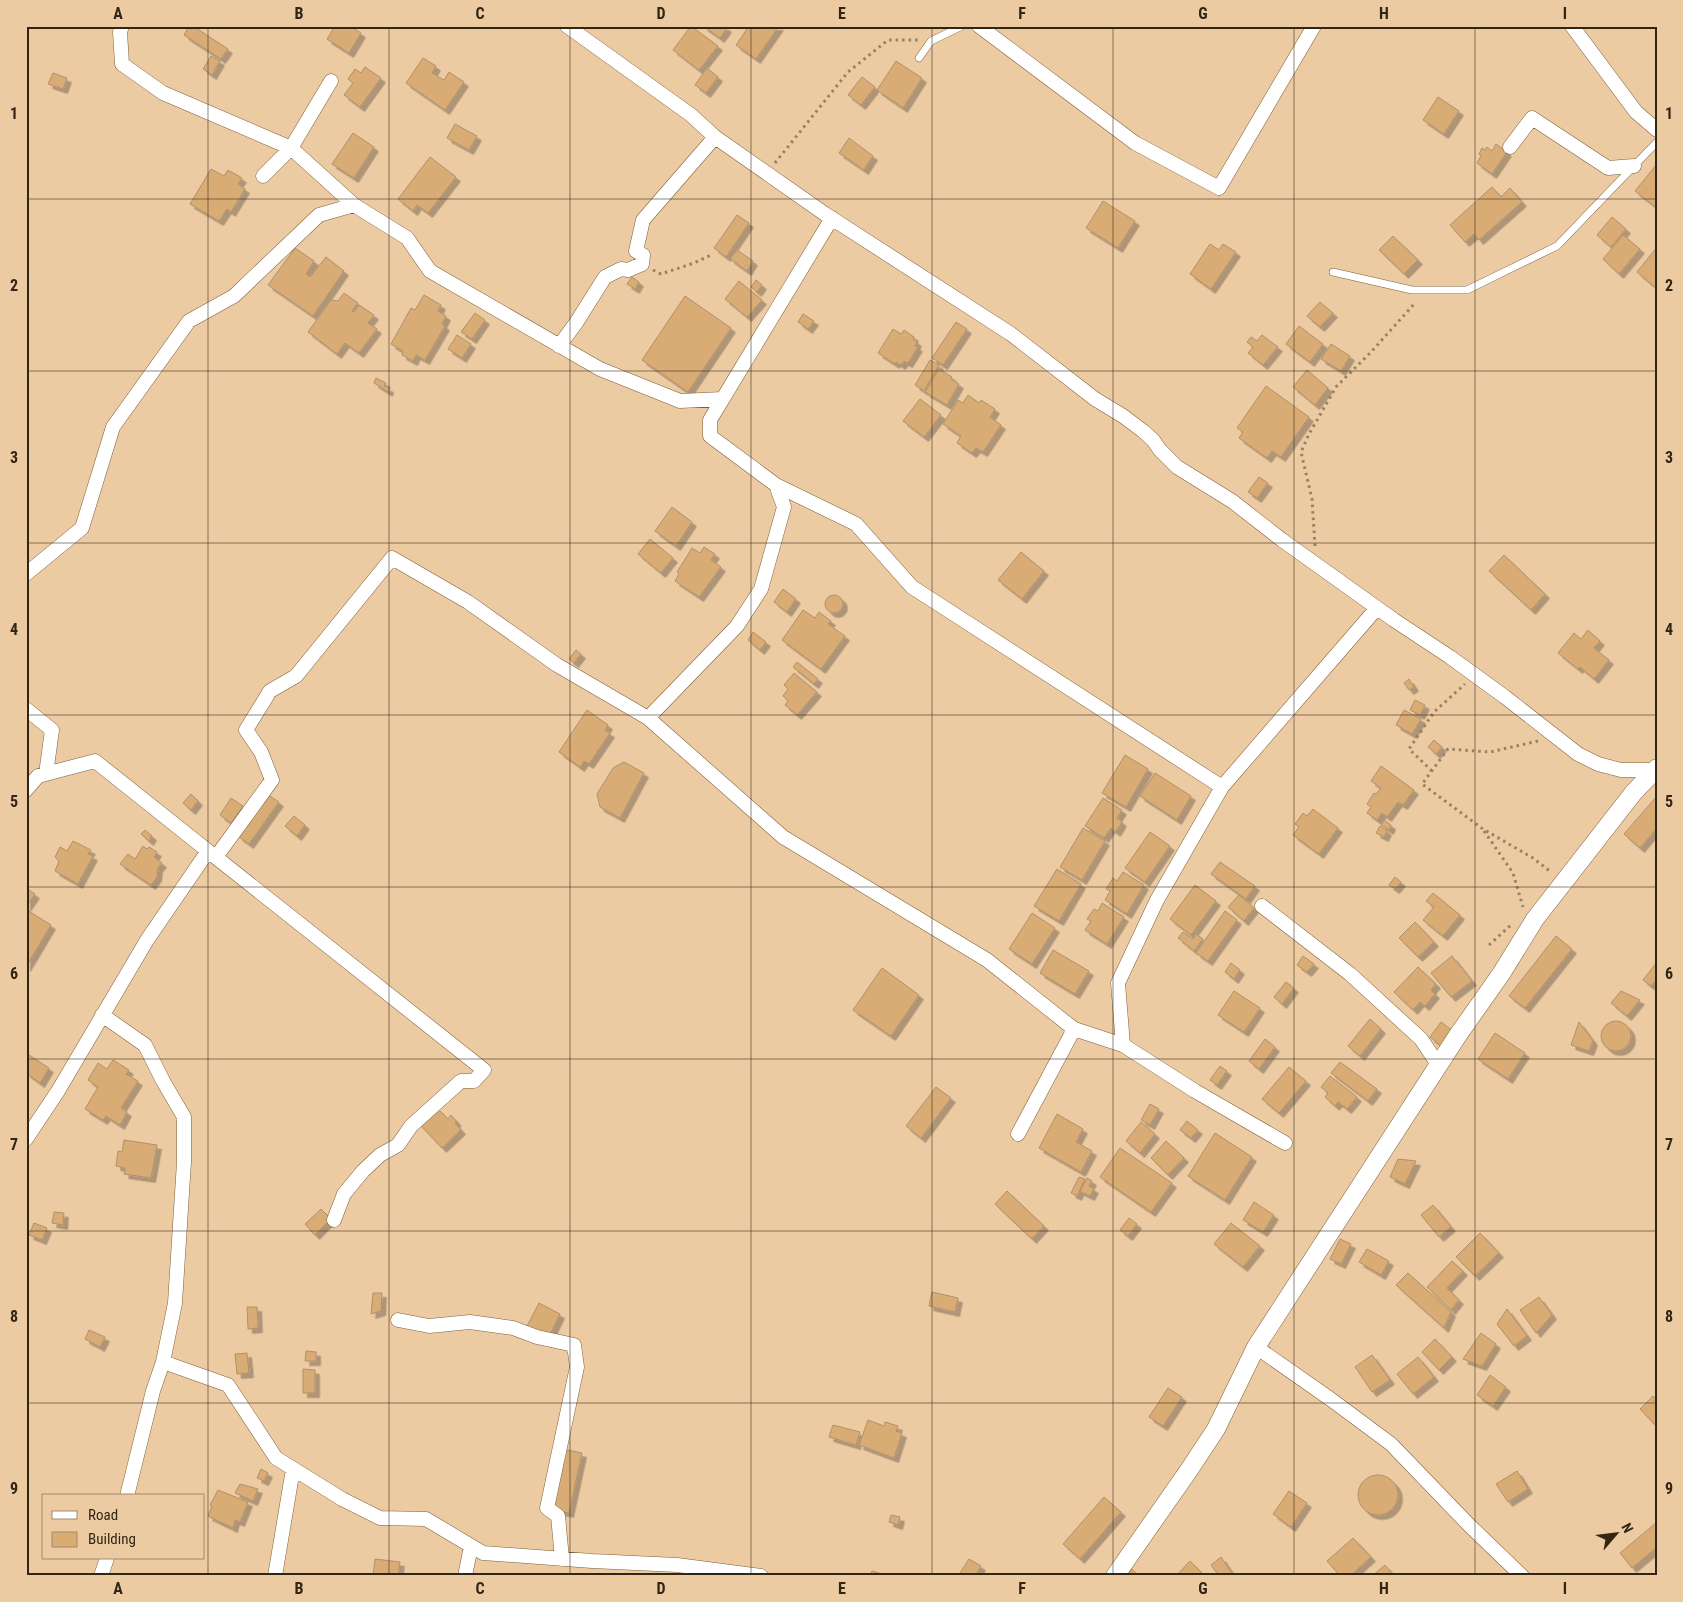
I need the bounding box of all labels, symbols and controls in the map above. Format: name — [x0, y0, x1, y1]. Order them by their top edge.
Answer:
text: A — [113, 4, 123, 23]
text: B — [295, 4, 304, 23]
text: C — [475, 4, 485, 23]
text: D — [656, 4, 666, 23]
text: E — [838, 4, 846, 23]
text: F — [1018, 4, 1026, 23]
text: G — [1198, 4, 1208, 23]
text: H — [1379, 4, 1389, 23]
text: I — [1563, 4, 1567, 23]
text: 1 — [10, 104, 18, 123]
text: 1 — [1665, 104, 1673, 123]
text: 2 — [10, 276, 18, 295]
text: 2 — [1665, 276, 1673, 295]
text: 3 — [10, 448, 18, 467]
text: 3 — [1665, 448, 1673, 467]
text: 4 — [10, 620, 18, 639]
text: 4 — [1665, 620, 1673, 639]
text: 5 — [10, 792, 18, 811]
text: 5 — [1665, 792, 1673, 811]
text: 6 — [10, 964, 18, 983]
text: 6 — [1665, 964, 1673, 983]
text: 7 — [10, 1135, 18, 1154]
text: 7 — [1665, 1135, 1673, 1154]
text: 8 — [10, 1307, 18, 1326]
text: 8 — [1665, 1307, 1673, 1326]
text: 9 — [10, 1479, 18, 1498]
text: 9 — [1665, 1479, 1673, 1498]
legend — [42, 1494, 205, 1560]
text: Road — [88, 1506, 118, 1524]
north arrow — [1590, 1510, 1640, 1560]
text: N — [1618, 1520, 1637, 1535]
text: Building — [88, 1530, 136, 1548]
text: A — [113, 1579, 123, 1598]
text: B — [295, 1579, 304, 1598]
text: C — [475, 1579, 485, 1598]
text: D — [656, 1579, 666, 1598]
text: E — [838, 1579, 846, 1598]
text: F — [1018, 1579, 1026, 1598]
text: G — [1198, 1579, 1208, 1598]
text: H — [1379, 1579, 1389, 1598]
text: I — [1563, 1579, 1567, 1598]

